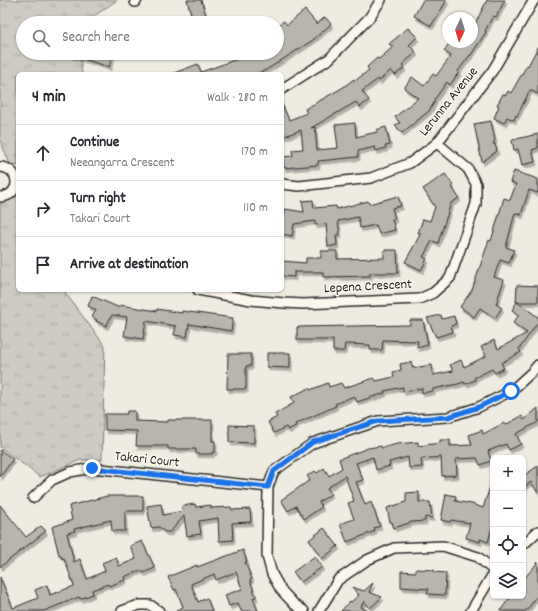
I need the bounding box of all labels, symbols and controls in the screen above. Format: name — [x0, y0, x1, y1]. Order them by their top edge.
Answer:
north arrow — [442, 12, 478, 48]
search box — [16, 16, 284, 60]
icon: search — [30, 27, 52, 49]
text: Search here — [62, 27, 130, 49]
street label: Lerunna Avenue — [415, 63, 483, 141]
text: 4 min — [32, 86, 66, 110]
text: Walk · 280 m — [207, 89, 268, 108]
text: Continue — [70, 132, 119, 154]
icon: ahead — [32, 142, 54, 164]
text: 170 m — [241, 143, 268, 162]
text: Neeangarra Crescent — [70, 154, 175, 173]
text: Turn right — [70, 188, 126, 210]
icon: right — [32, 198, 54, 220]
text: 110 m — [243, 199, 268, 218]
text: Takari Court — [70, 210, 130, 229]
icon: arrive — [32, 254, 54, 276]
text: Arrive at destination — [70, 254, 188, 276]
street label: Lepena Crescent — [323, 275, 413, 299]
route start — [502, 382, 520, 400]
street label: Takari Court — [114, 447, 180, 473]
map controls — [490, 455, 526, 599]
button: + — [490, 455, 526, 491]
route end — [83, 459, 101, 477]
button: − — [490, 491, 526, 527]
button: locate — [490, 527, 526, 563]
button: layers — [490, 563, 526, 599]

